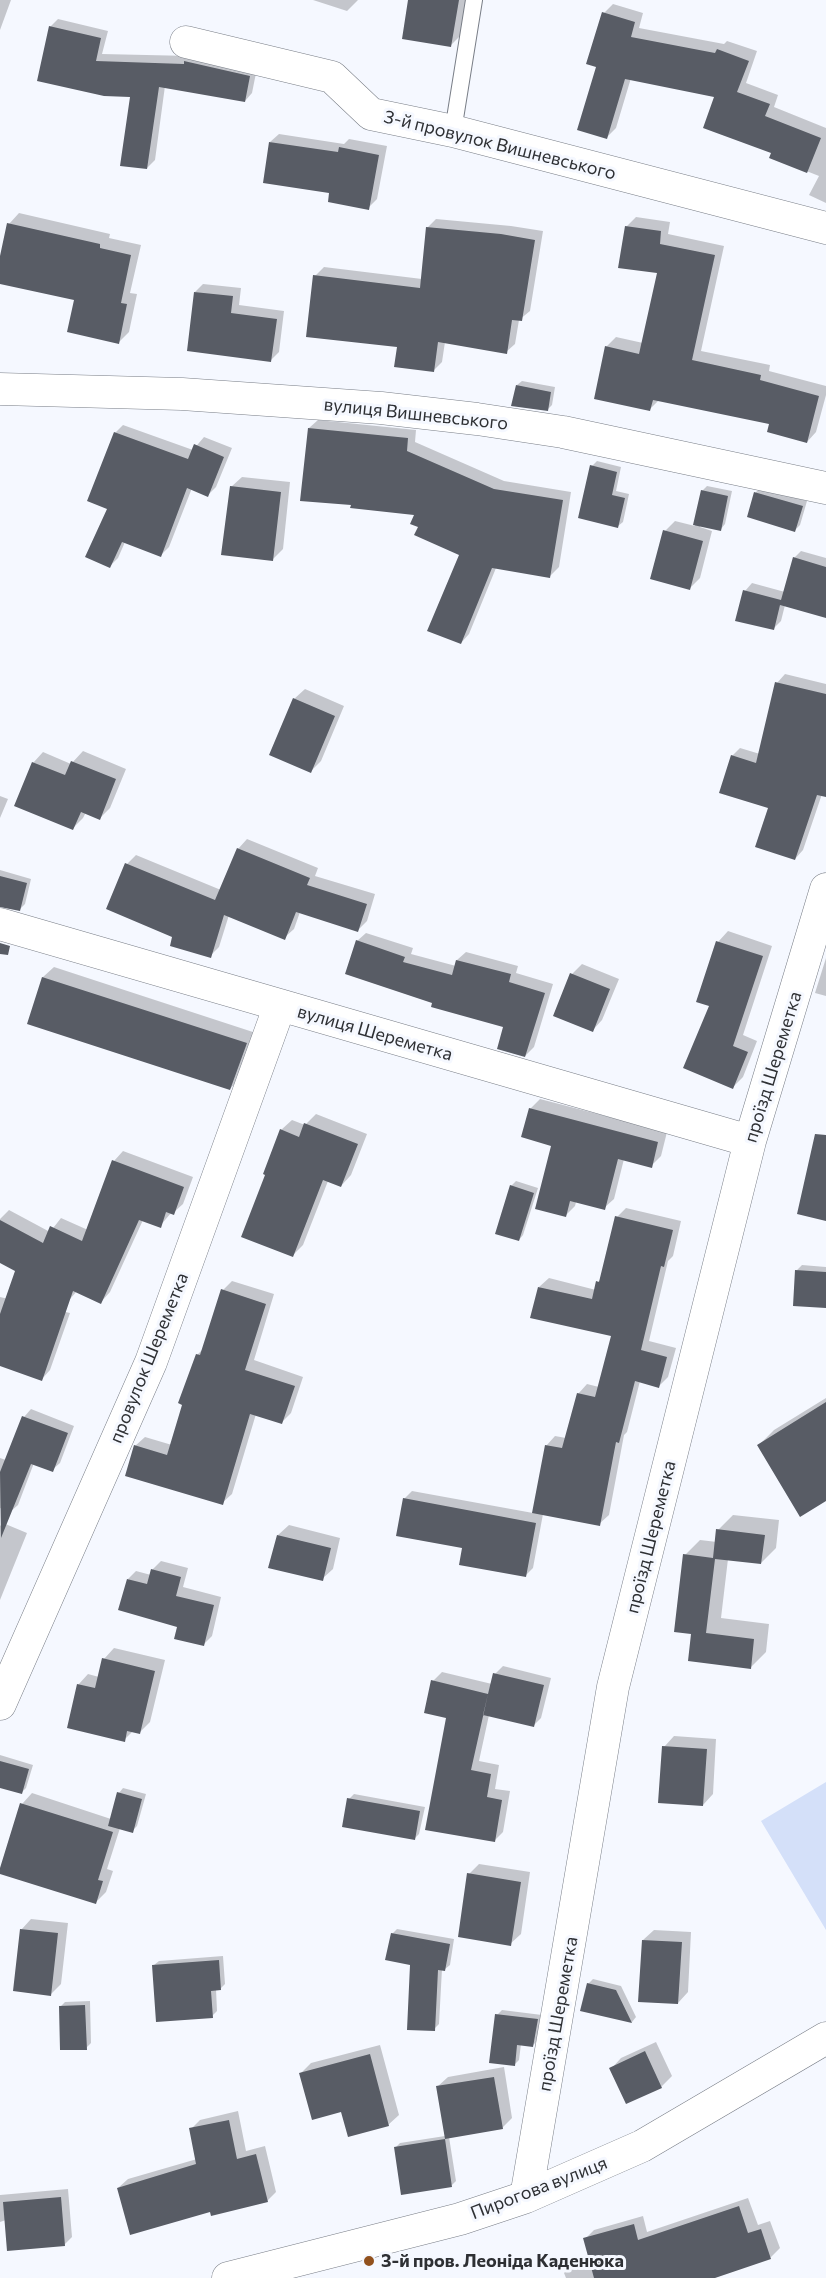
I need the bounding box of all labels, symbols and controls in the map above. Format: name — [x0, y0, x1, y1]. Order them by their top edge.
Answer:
street label: 3-й провулок Вишневського — [382, 106, 618, 184]
street label: вулиця Вишневського — [323, 394, 509, 434]
street label: проїзд Шереметка — [740, 989, 806, 1145]
street label: вулиця Шереметка — [295, 1001, 455, 1065]
street label: провулок Шереметка — [105, 1270, 193, 1446]
street label: проїзд Шереметка — [622, 1458, 680, 1616]
street label: проїзд Шереметка — [534, 1935, 582, 2093]
street label: Пирогова вулиця — [468, 2152, 610, 2224]
place label: 3-й пров. Леоніда Каденюка — [381, 2250, 624, 2272]
marker: 3-й пров. Леоніда Каденюка — [362, 2254, 376, 2268]

